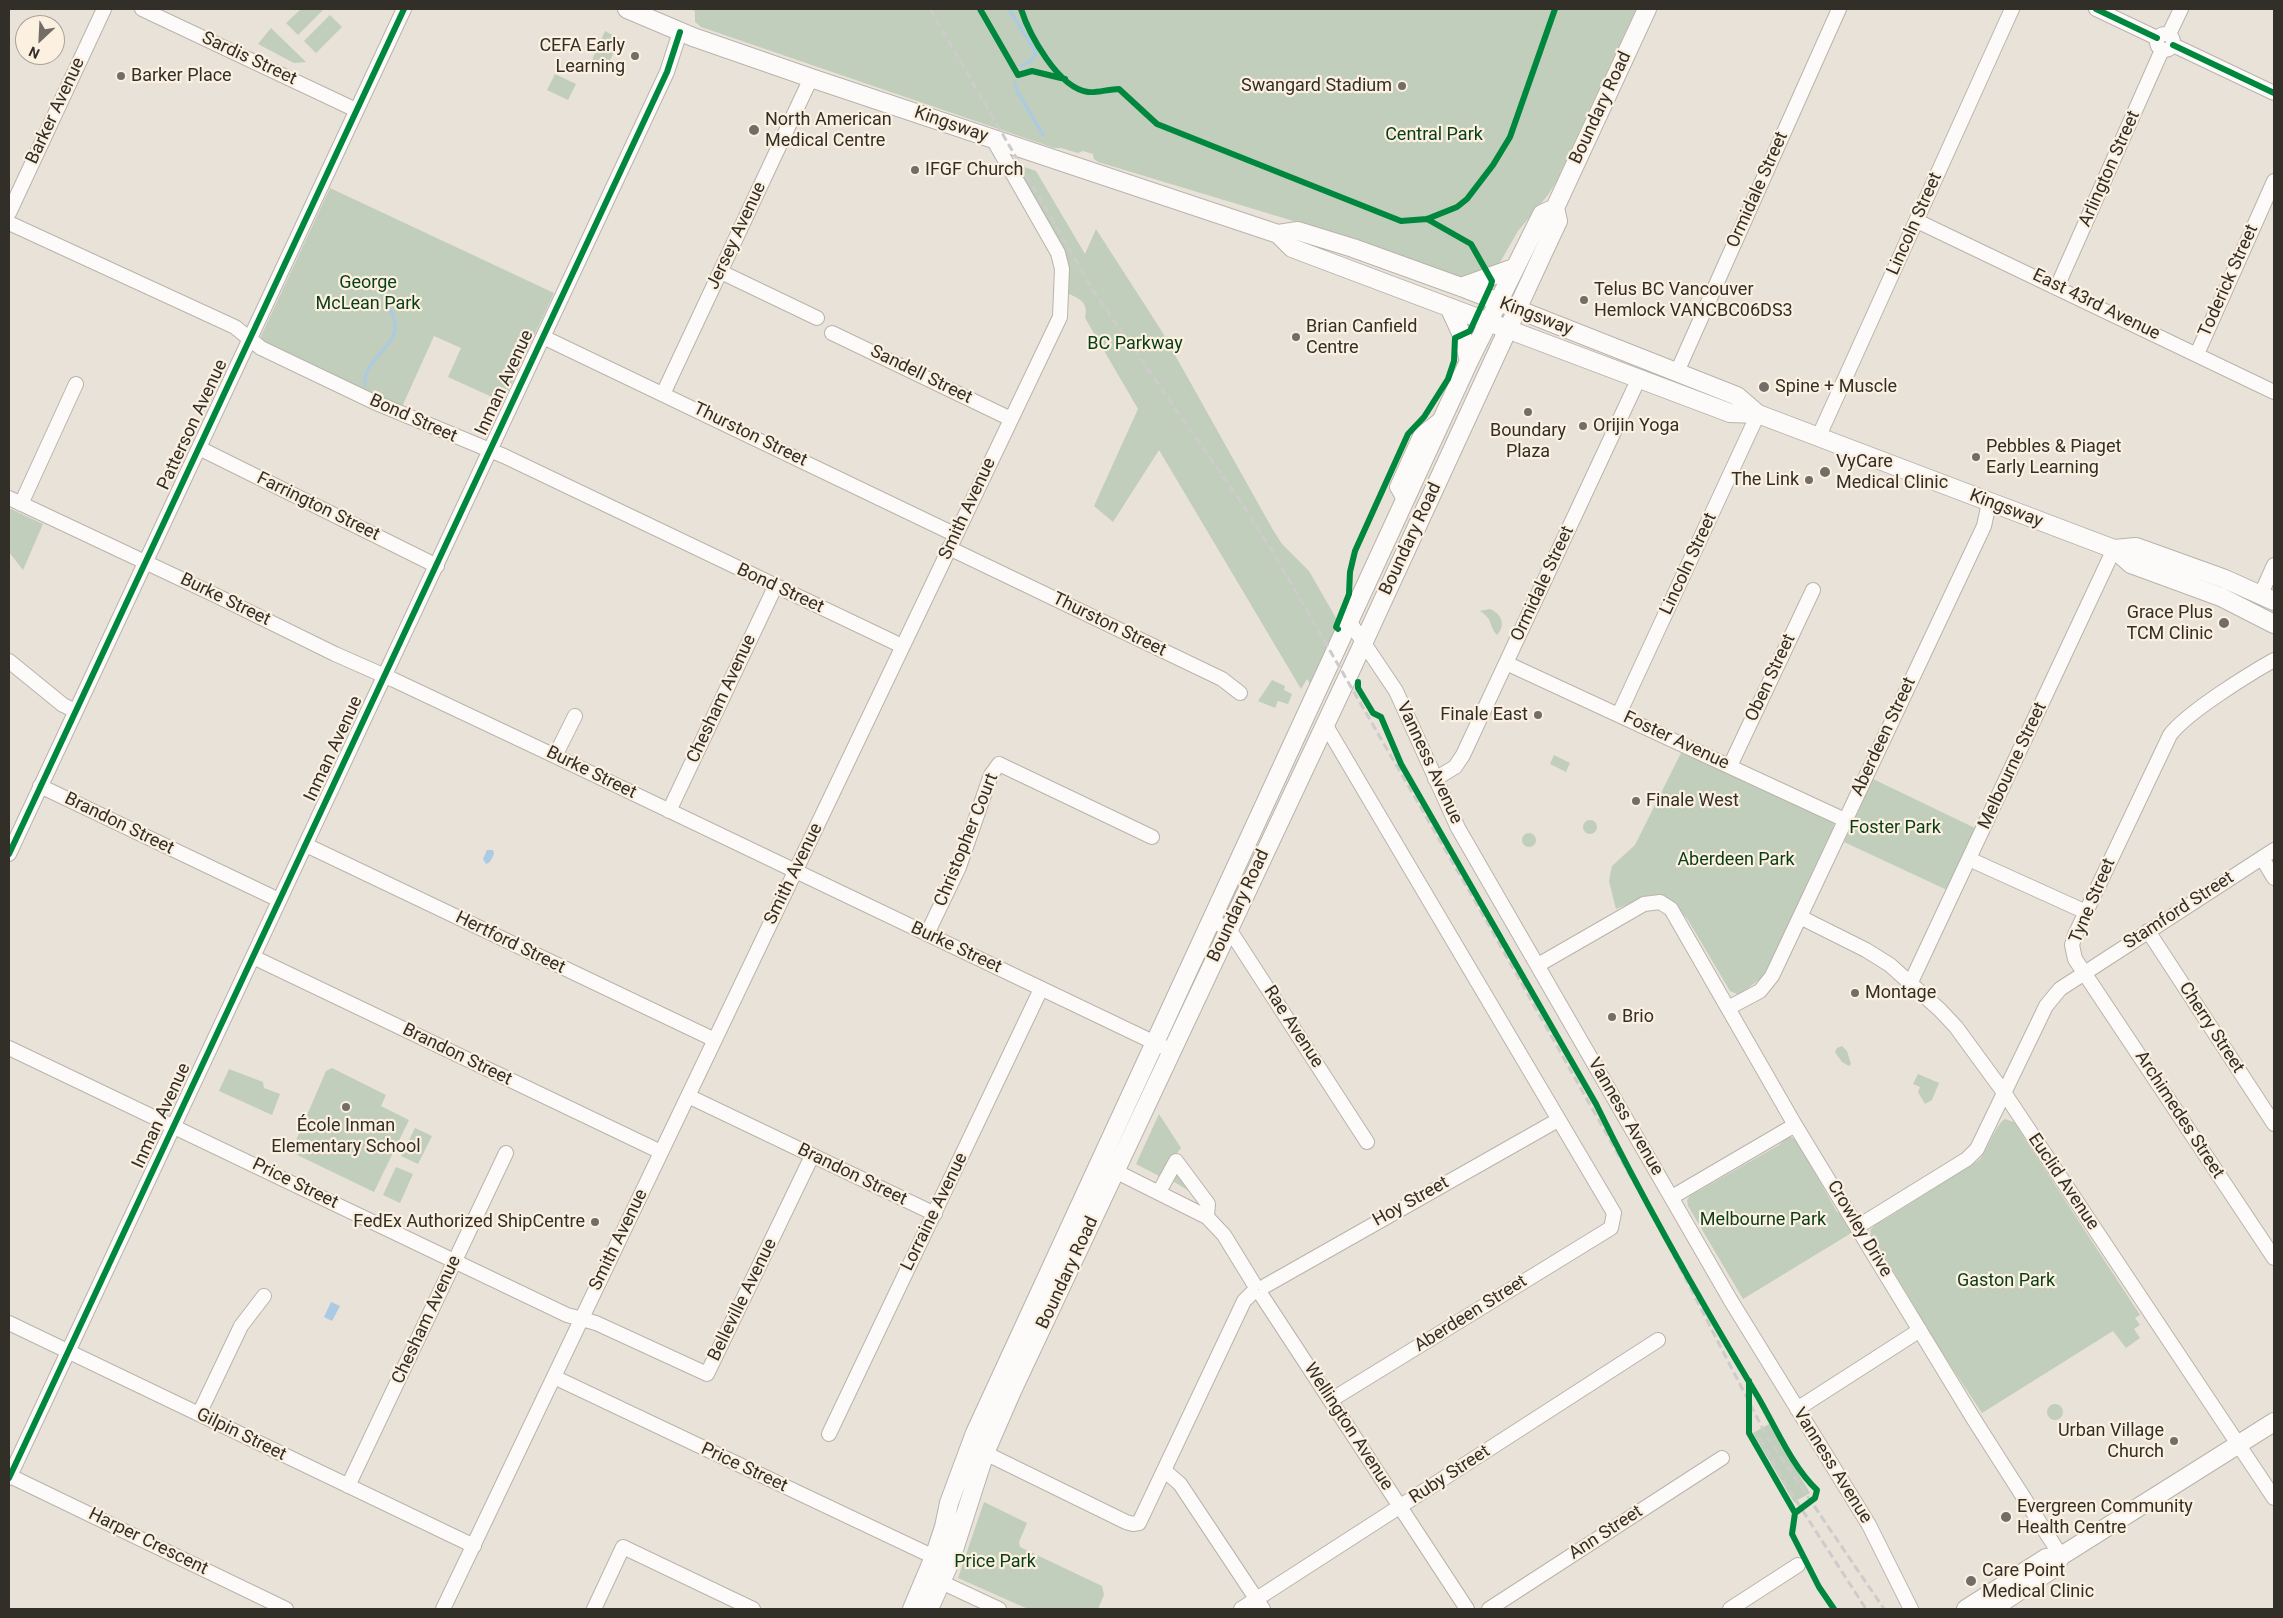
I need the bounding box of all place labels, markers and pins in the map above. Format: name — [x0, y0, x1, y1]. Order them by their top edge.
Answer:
place label: CEFA Early Learning — [539, 35, 625, 78]
marker: CEFA Early Learning — [629, 50, 641, 62]
place label: Barker Place — [131, 65, 232, 87]
marker: Barker Place — [115, 70, 127, 82]
place label: Swangard Stadium — [1241, 75, 1392, 97]
marker: Swangard Stadium — [1396, 80, 1408, 92]
place label: North American Medical Centre — [765, 109, 892, 152]
marker: North American Medical Centre — [747, 123, 761, 137]
place label: IFGF Church — [925, 159, 1023, 181]
marker: IFGF Church — [909, 164, 921, 176]
place label: Telus BC Vancouver Hemlock VANCBC06DS3 — [1594, 279, 1793, 322]
marker: Telus BC Vancouver Hemlock VANCBC06DS3 — [1578, 294, 1590, 306]
place label: Brian Canfield Centre — [1306, 316, 1417, 358]
marker: Brian Canfield Centre — [1290, 331, 1302, 343]
place label: Spine + Muscle — [1775, 376, 1897, 398]
marker: Spine + Muscle — [1757, 380, 1771, 394]
marker: Boundary Plaza — [1522, 406, 1534, 418]
place label: Orijin Yoga — [1593, 415, 1679, 437]
place label: Boundary Plaza — [1490, 420, 1566, 462]
marker: Orijin Yoga — [1577, 420, 1589, 432]
place label: Pebbles & Piaget Early Learning — [1986, 436, 2121, 478]
place label: VyCare Medical Clinic — [1836, 451, 1948, 494]
marker: Pebbles & Piaget Early Learning — [1970, 451, 1982, 463]
marker: VyCare Medical Clinic — [1818, 465, 1832, 479]
place label: The Link — [1731, 469, 1799, 491]
marker: The Link — [1803, 474, 1815, 486]
place label: Grace Plus TCM Clinic — [2126, 602, 2213, 644]
marker: Grace Plus TCM Clinic — [2217, 616, 2231, 630]
place label: Finale East — [1440, 704, 1528, 726]
marker: Finale East — [1532, 709, 1544, 721]
place label: Finale West — [1646, 790, 1739, 812]
marker: Finale West — [1630, 795, 1642, 807]
place label: Montage — [1865, 982, 1936, 1004]
marker: Montage — [1849, 987, 1861, 999]
place label: Brio — [1622, 1006, 1654, 1028]
marker: Brio — [1606, 1011, 1618, 1023]
marker: École Inman Elementary School — [340, 1101, 352, 1113]
place label: École Inman Elementary School — [271, 1115, 421, 1158]
place label: FedEx Authorized ShipCentre — [353, 1211, 585, 1233]
marker: FedEx Authorized ShipCentre — [589, 1216, 601, 1228]
place label: Urban Village Church — [2058, 1420, 2164, 1462]
marker: Urban Village Church — [2168, 1435, 2180, 1447]
place label: Evergreen Community Health Centre — [2017, 1496, 2193, 1538]
marker: Evergreen Community Health Centre — [1999, 1510, 2013, 1524]
place label: Care Point Medical Clinic — [1982, 1560, 2094, 1602]
marker: Care Point Medical Clinic — [1964, 1574, 1978, 1588]

